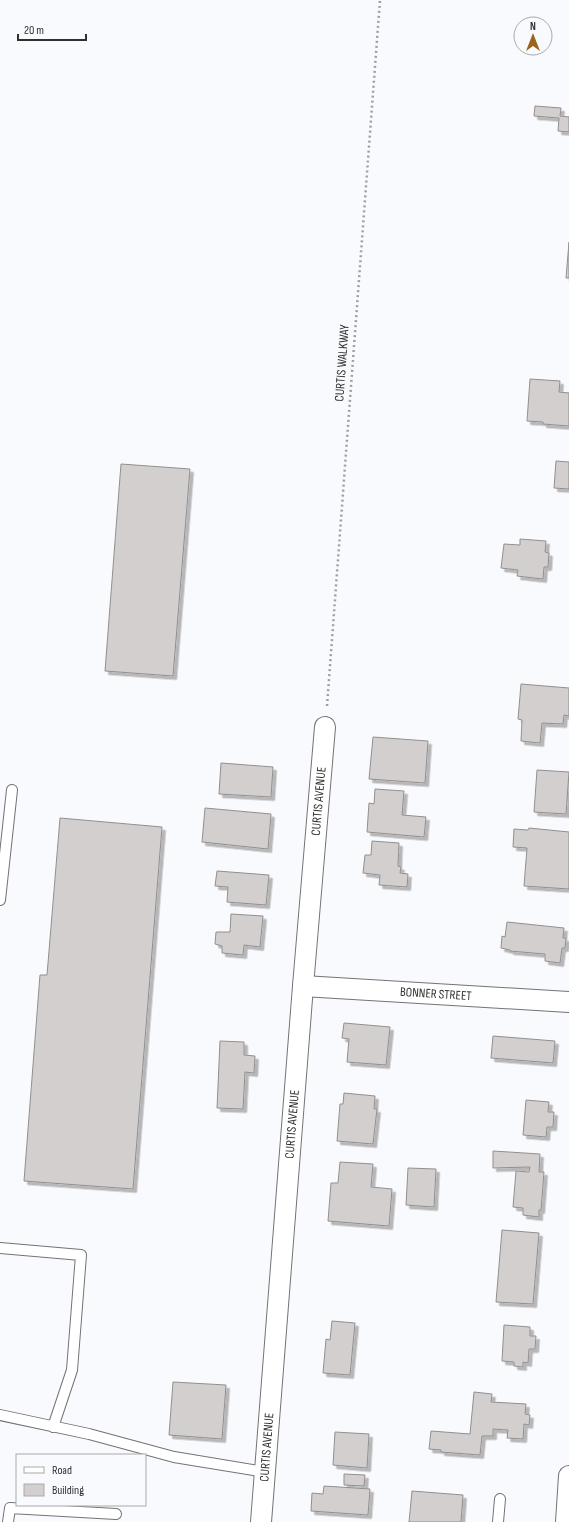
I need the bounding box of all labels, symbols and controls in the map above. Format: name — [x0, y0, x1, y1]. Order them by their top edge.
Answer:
scale bar — [18, 16, 86, 42]
north arrow — [513, 16, 553, 56]
text: N — [530, 20, 536, 33]
text: 20 m — [24, 23, 44, 38]
street label: CURTIS WALKWAY — [331, 323, 353, 402]
street label: CURTIS AVENUE — [308, 766, 330, 836]
street label: BONNER STREET — [399, 984, 472, 1004]
street label: CURTIS AVENUE — [281, 1089, 303, 1159]
street label: CURTIS AVENUE — [256, 1412, 278, 1482]
legend — [16, 1454, 146, 1506]
text: Road — [52, 1463, 72, 1478]
text: Building — [52, 1483, 84, 1498]

